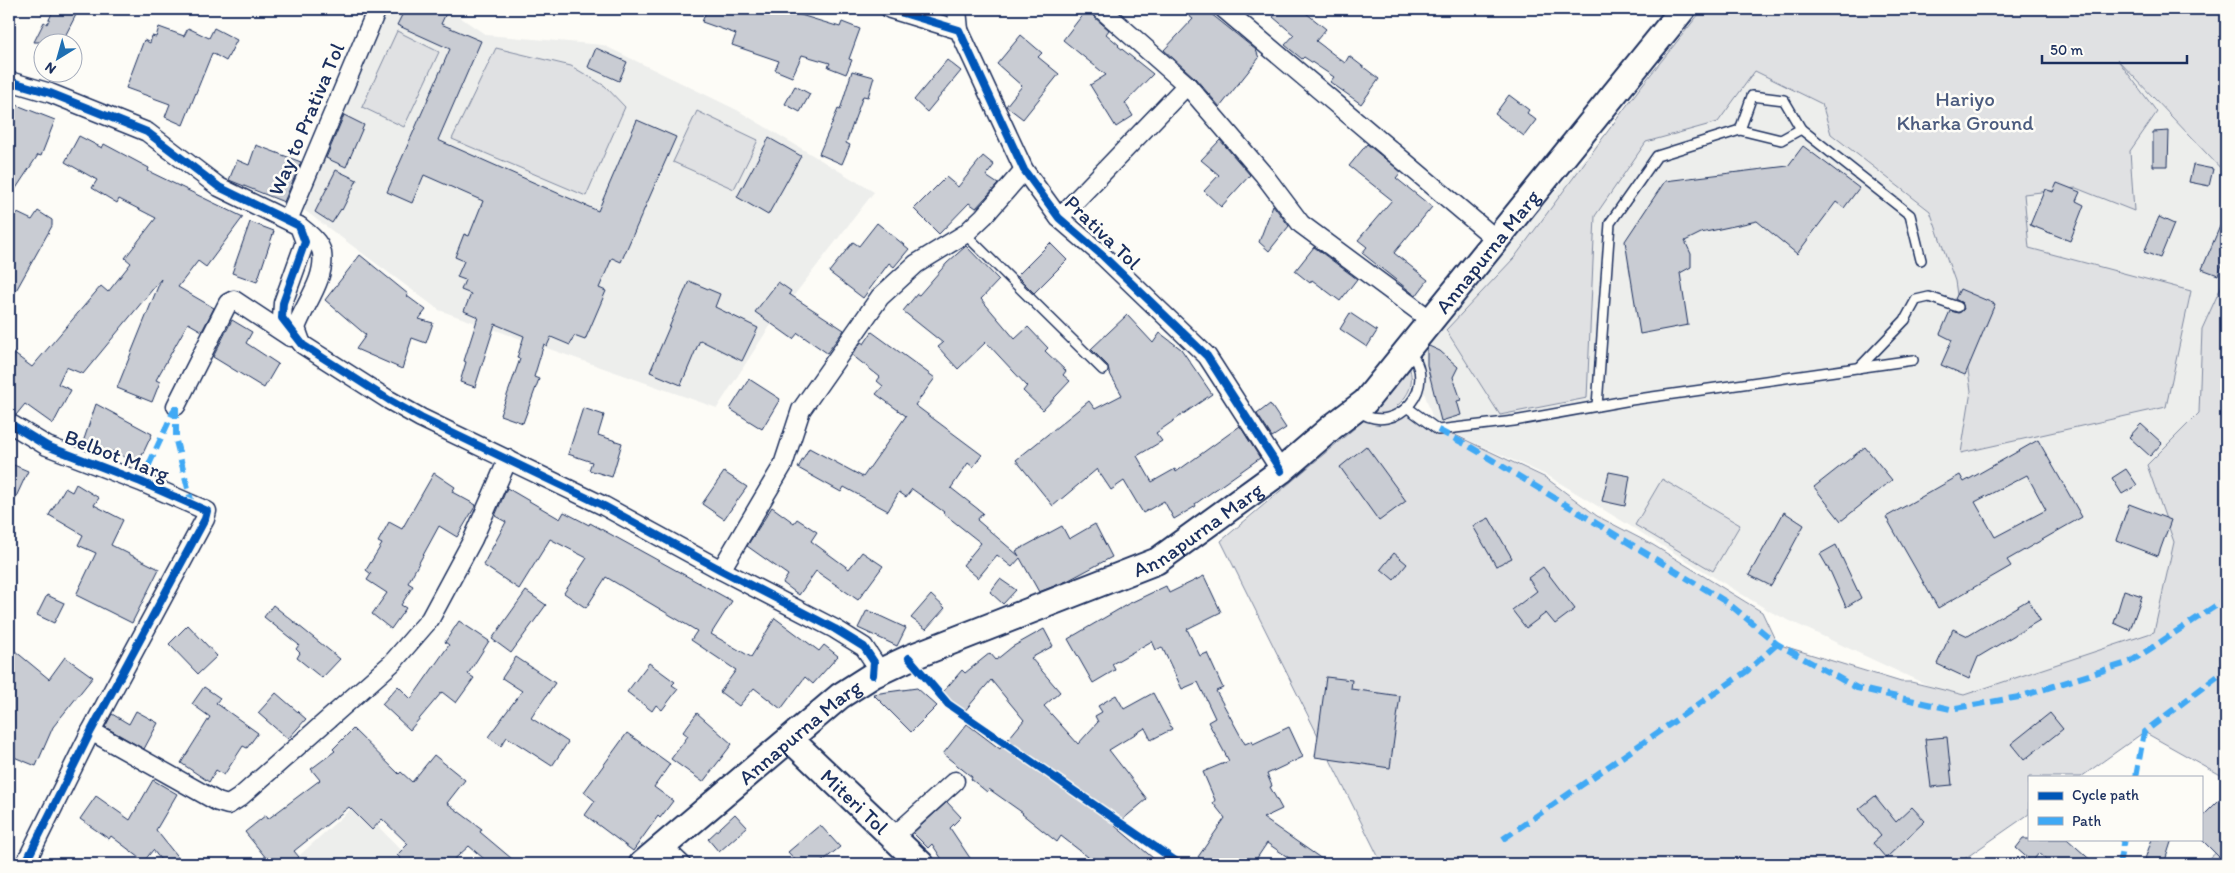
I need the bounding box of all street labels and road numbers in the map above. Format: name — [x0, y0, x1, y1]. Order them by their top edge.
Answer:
street label: Way to Prativa Tol — [263, 39, 349, 199]
street label: Annapurna Marg — [1430, 184, 1545, 318]
street label: Prativa Tol — [1060, 190, 1146, 274]
street label: Belbot Marg — [61, 424, 173, 487]
street label: Annapurna Marg — [1129, 476, 1267, 582]
street label: Annapurna Marg — [733, 673, 866, 789]
street label: Miteri Tol — [816, 763, 894, 839]

